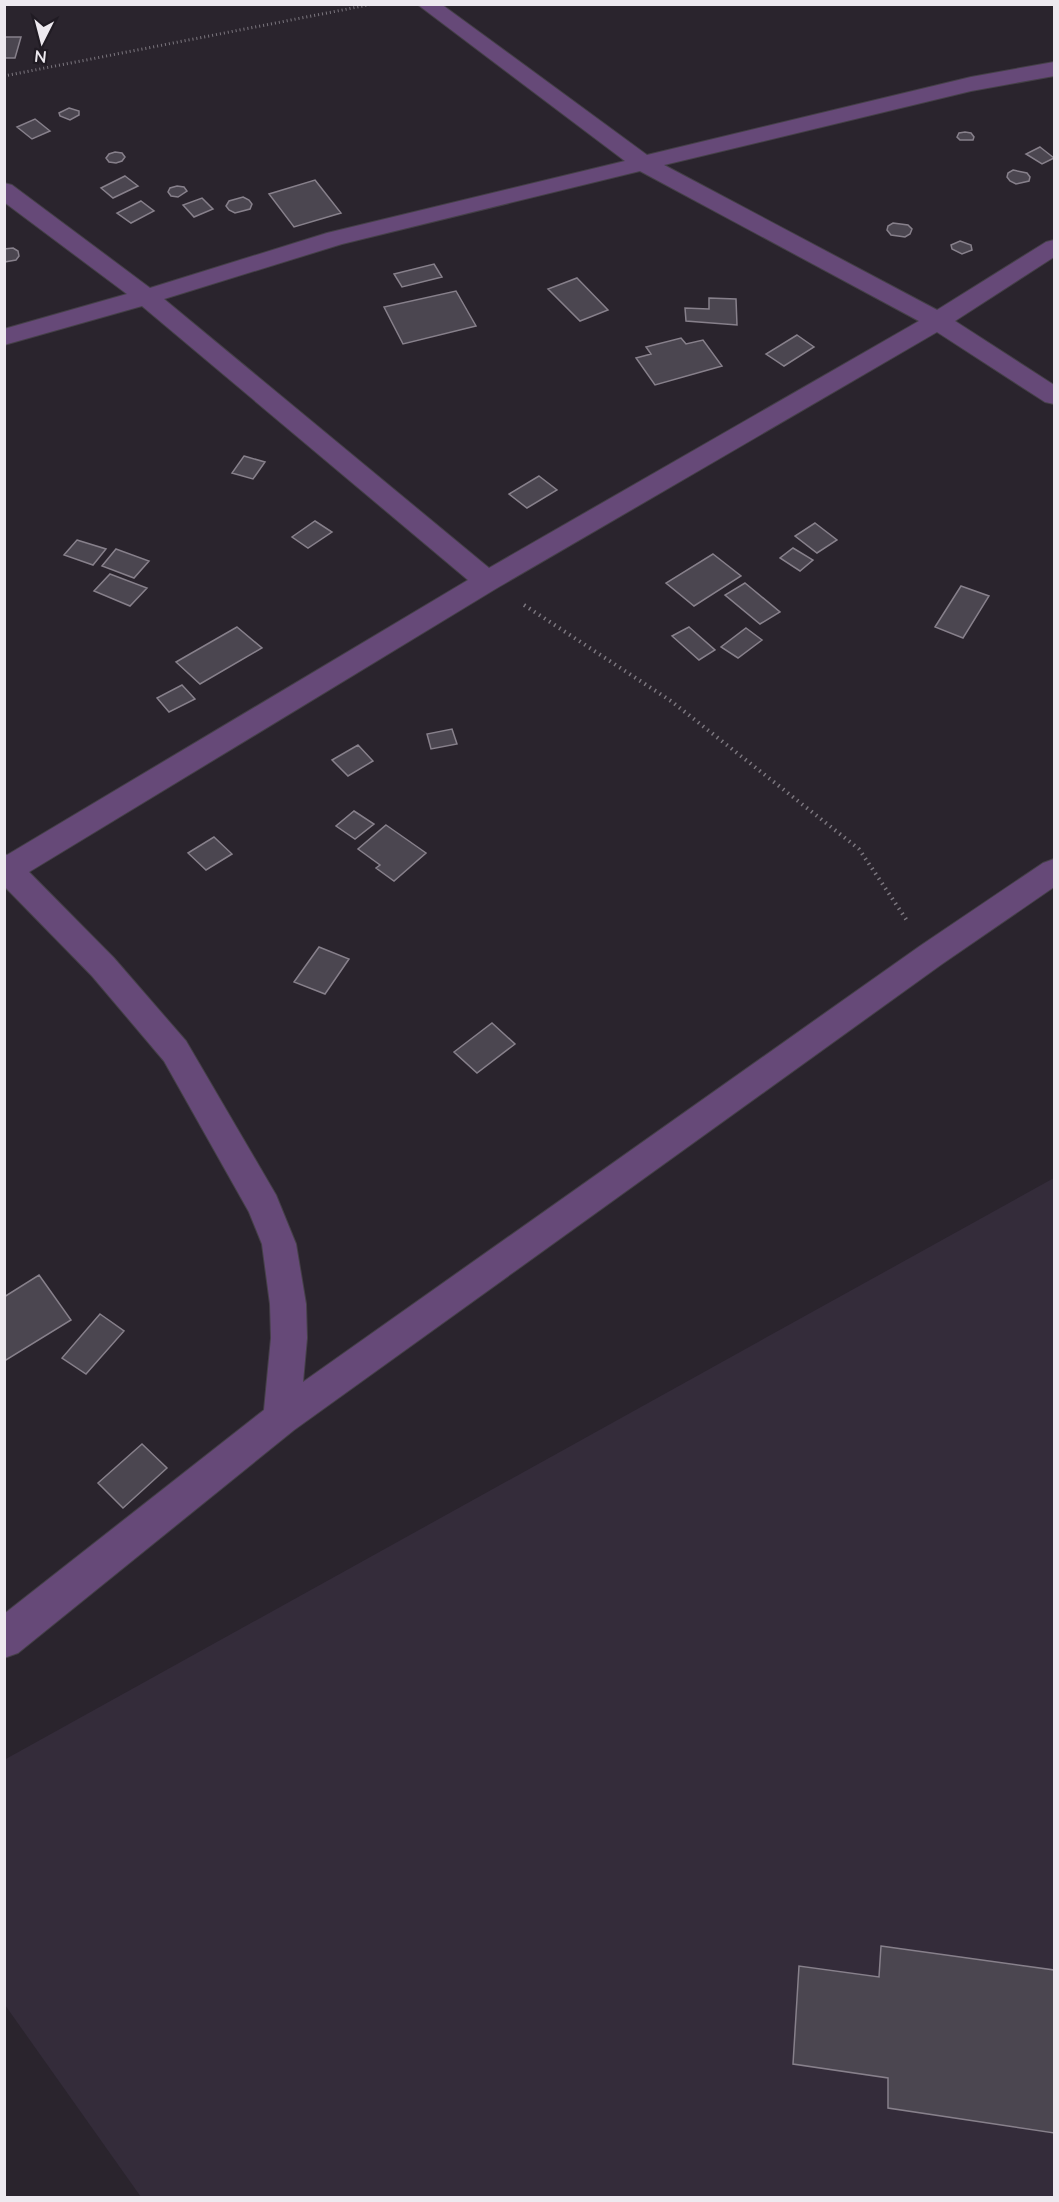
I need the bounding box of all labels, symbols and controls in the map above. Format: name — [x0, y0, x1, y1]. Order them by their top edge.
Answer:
north arrow — [12, 12, 72, 72]
text: N — [33, 47, 48, 68]

